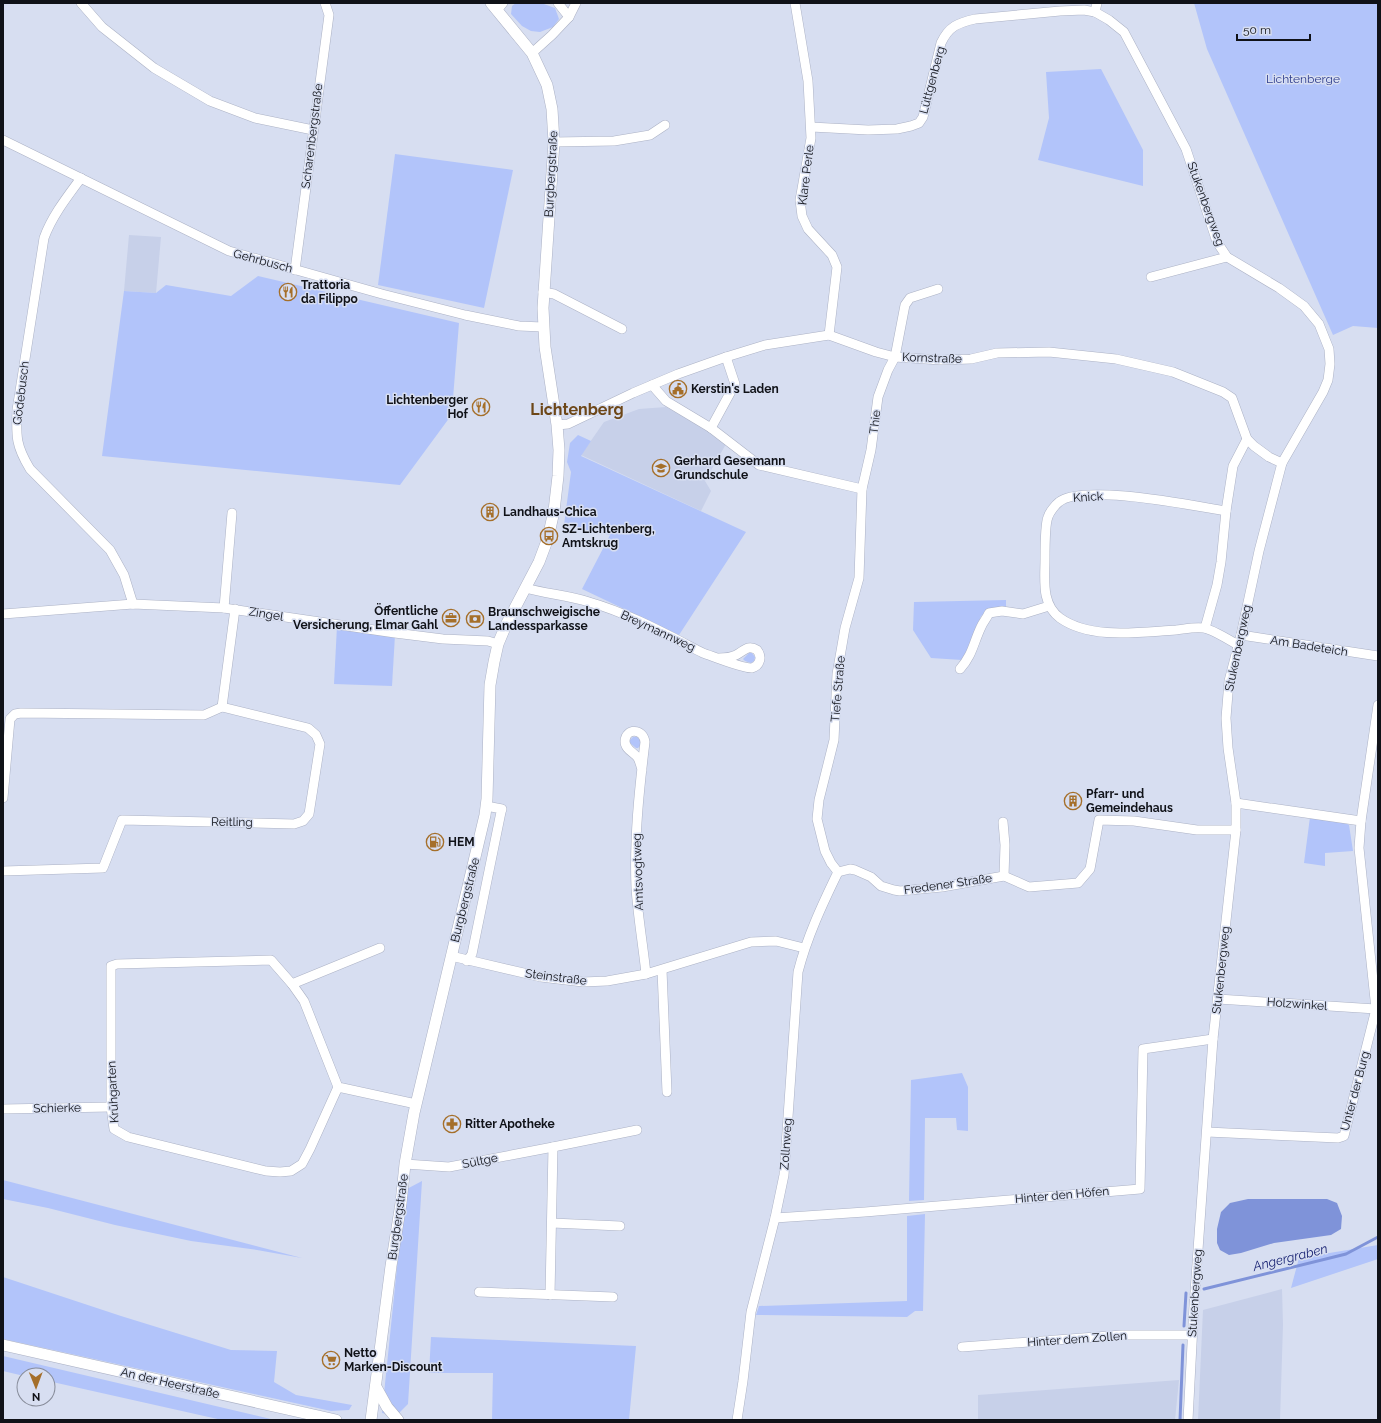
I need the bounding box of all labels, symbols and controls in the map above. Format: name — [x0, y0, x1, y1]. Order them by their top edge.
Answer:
scale bar — [1237, 16, 1310, 42]
text: 50 m — [1243, 23, 1271, 37]
street label: Lüttgenberg — [916, 45, 948, 115]
park label: Lichtenberge — [1266, 72, 1340, 86]
street label: Scharenbergstraße — [299, 83, 325, 189]
street label: Burgbergstraße — [542, 130, 560, 218]
street label: Klare Perle — [795, 144, 817, 206]
street label: Stukenbergweg — [1184, 160, 1228, 248]
street label: Gehrbusch — [232, 246, 294, 276]
place label: Trattoria da Filippo — [301, 278, 358, 306]
restaurant icon: Trattoria da Filippo — [278, 282, 298, 302]
street label: Kornstraße — [902, 350, 962, 366]
street label: Gödebusch — [10, 360, 32, 426]
public building icon: Kerstin's Laden — [668, 379, 688, 399]
place label: Kerstin's Laden — [691, 382, 779, 396]
place label: Lichtenberger Hof — [386, 393, 469, 421]
restaurant icon: Lichtenberger Hof — [471, 397, 491, 417]
district label: Lichtenberg — [530, 400, 624, 419]
street label: Thie — [867, 409, 883, 435]
place label: Gerhard Gesemann Grundschule — [674, 454, 785, 482]
school or university icon: Gerhard Gesemann Grundschule — [651, 458, 671, 478]
street label: Knick — [1072, 489, 1104, 505]
building icon: Landhaus-Chica — [480, 502, 500, 522]
place label: Landhaus-Chica — [503, 505, 597, 519]
place label: SZ-Lichtenberg, Amtskrug — [562, 522, 655, 550]
bus stop icon: SZ-Lichtenberg, Amtskrug — [539, 526, 559, 546]
place label: Öffentliche Versicherung, Elmar Gahl — [293, 603, 438, 632]
street label: Stukenbergweg — [1222, 603, 1254, 693]
street label: Zingel — [248, 604, 285, 624]
place label: Braunschweigische Landessparkasse — [488, 605, 600, 633]
office icon: Öffentliche Versicherung, Elmar Gahl — [441, 608, 461, 628]
street label: Breymannweg — [618, 608, 698, 654]
bank icon: Braunschweigische Landessparkasse — [465, 609, 485, 629]
street label: Am Badeteich — [1269, 633, 1349, 659]
street label: Tiefe Straße — [828, 655, 848, 723]
place label: Pfarr- und Gemeindehaus — [1086, 787, 1173, 815]
building icon: Pfarr- und Gemeindehaus — [1063, 791, 1083, 811]
street label: Reitling — [211, 815, 253, 829]
fuel station icon: HEM — [425, 832, 445, 852]
street label: Amtsvogtweg — [630, 833, 646, 911]
place label: HEM — [448, 835, 475, 849]
street label: Burgbergstraße — [448, 856, 482, 944]
street label: Fredener Straße — [903, 871, 993, 897]
street label: Stukenbergweg — [1209, 925, 1233, 1015]
street label: Steinstraße — [524, 966, 588, 988]
street label: Holzwinkel — [1266, 995, 1329, 1013]
street label: Unter der Burg — [1338, 1050, 1372, 1132]
street label: Krühgarten — [104, 1061, 122, 1123]
street label: Schierke — [33, 1101, 81, 1115]
pharmacy icon: Ritter Apotheke — [442, 1114, 462, 1134]
place label: Ritter Apotheke — [465, 1117, 555, 1131]
street label: Zollnweg — [777, 1118, 795, 1170]
street label: Sültge — [461, 1151, 499, 1171]
street label: Burgbergstraße — [385, 1173, 411, 1261]
street label: Hinter den Höfen — [1014, 1184, 1110, 1206]
water label: Angergraben — [1250, 1241, 1329, 1274]
street label: Stukenbergweg — [1185, 1248, 1205, 1338]
street label: Hinter dem Zollen — [1027, 1329, 1127, 1349]
place label: Netto Marken-Discount — [344, 1346, 443, 1374]
supermarket icon: Netto Marken-Discount — [321, 1350, 341, 1370]
street label: An der Heerstraße — [119, 1365, 221, 1401]
north arrow — [16, 1367, 56, 1407]
text: N — [32, 1390, 40, 1403]

